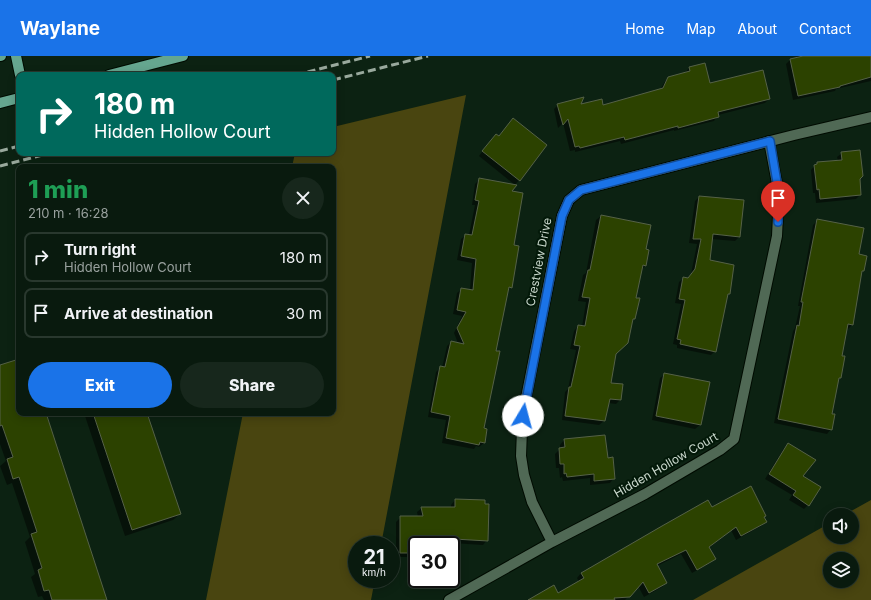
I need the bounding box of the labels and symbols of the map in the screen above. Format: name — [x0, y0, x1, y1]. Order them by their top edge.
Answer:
pin — [761, 181, 795, 222]
street label: Crestview Drive — [523, 216, 554, 308]
position arrow — [502, 395, 544, 437]
street label: Hidden Hollow Court — [611, 429, 721, 501]
speed limit sign: 30 — [408, 536, 460, 588]

